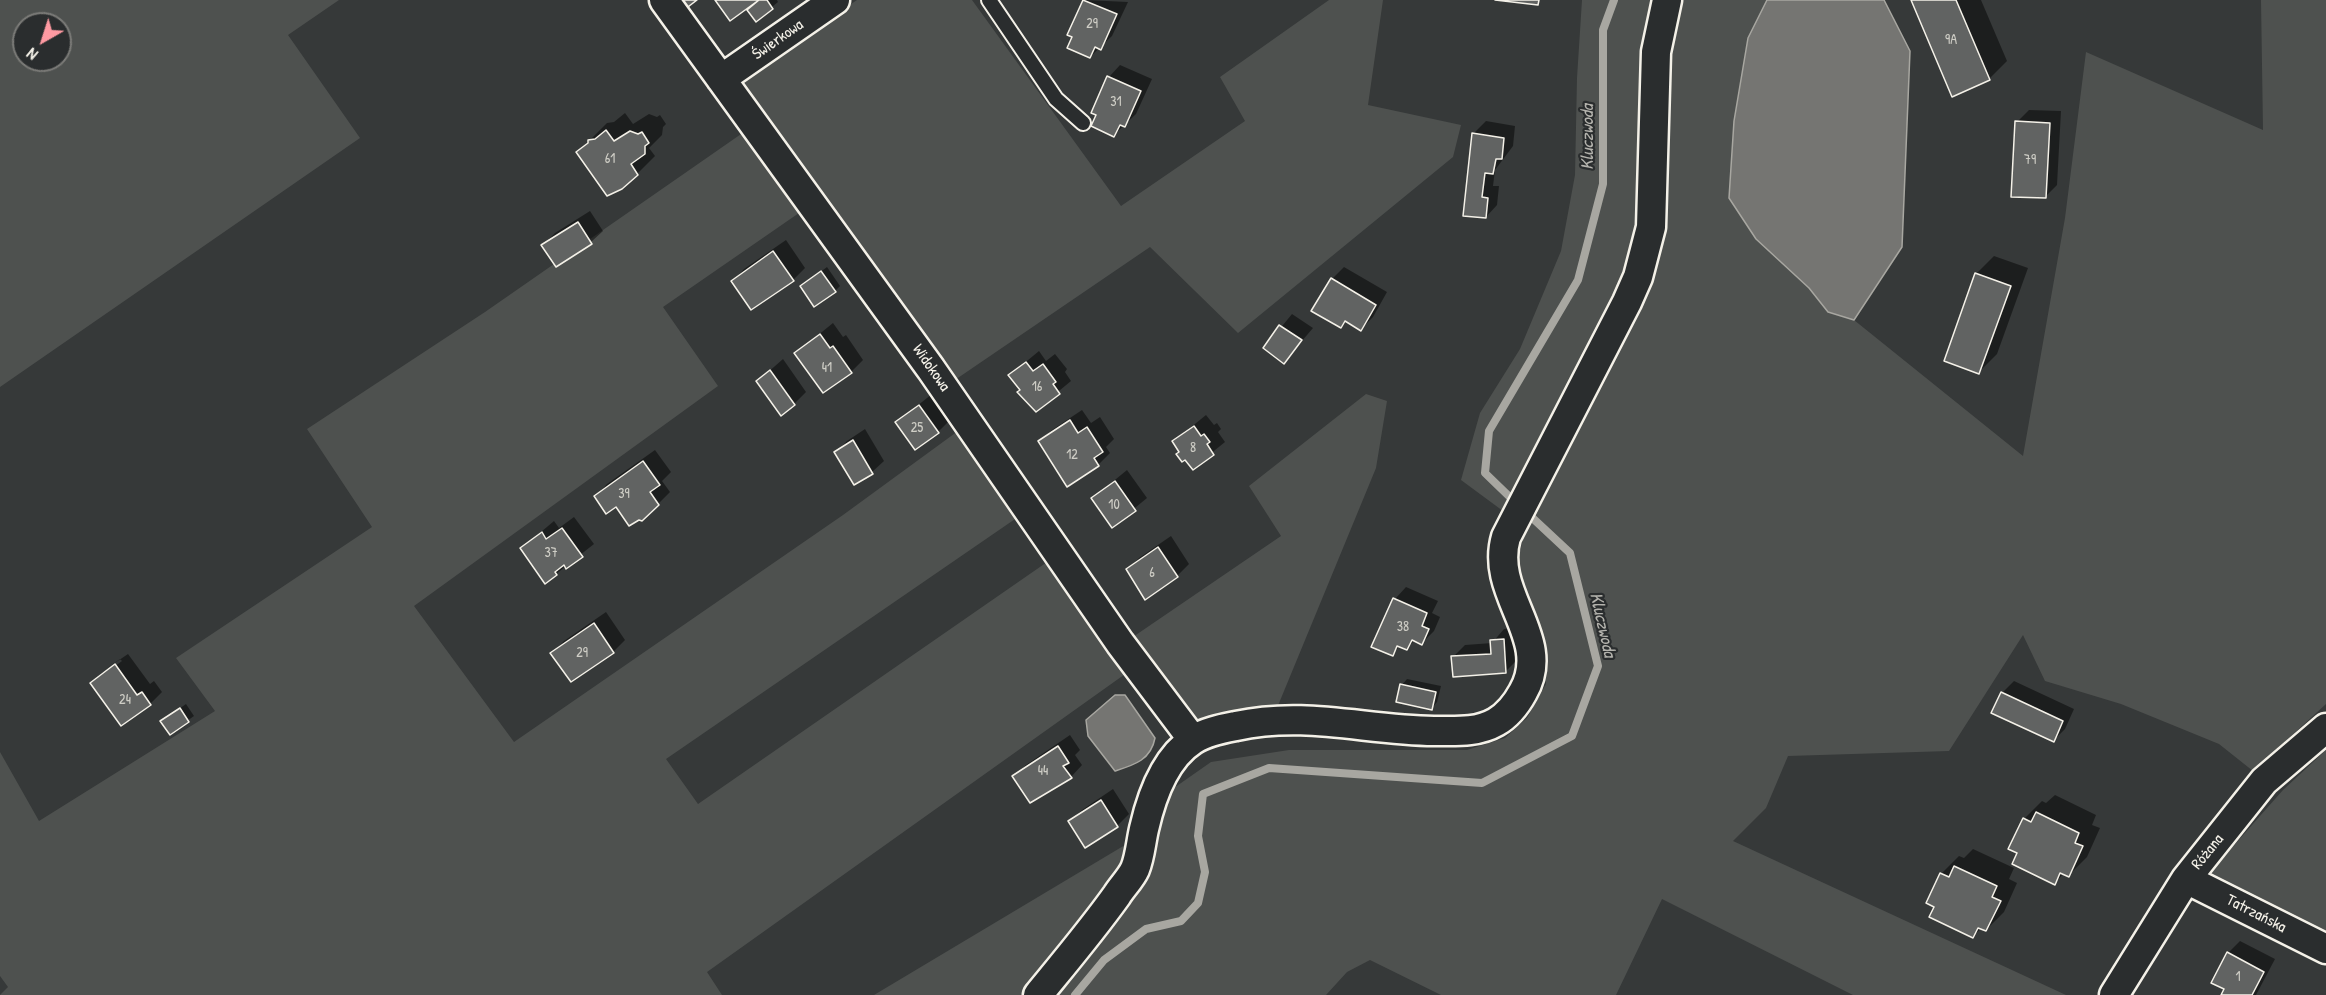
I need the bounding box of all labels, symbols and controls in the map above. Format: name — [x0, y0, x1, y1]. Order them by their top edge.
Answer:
north arrow — [12, 12, 72, 72]
street label: Świerkowa — [749, 16, 807, 64]
house number: 29 — [1086, 16, 1098, 32]
house number: 9A — [1945, 32, 1957, 48]
text: N — [22, 43, 42, 66]
house number: 31 — [1110, 94, 1122, 110]
water label: Kluczwoda — [1577, 104, 1599, 170]
house number: 61 — [605, 151, 615, 167]
house number: 79 — [2024, 152, 2036, 168]
street label: Widokowa — [908, 341, 954, 395]
house number: 41 — [822, 360, 832, 376]
house number: 16 — [1032, 379, 1042, 395]
house number: 25 — [911, 420, 923, 436]
house number: 8 — [1190, 440, 1196, 456]
house number: 12 — [1066, 447, 1078, 463]
house number: 39 — [618, 486, 630, 502]
house number: 10 — [1108, 497, 1120, 513]
house number: 37 — [544, 545, 558, 561]
house number: 6 — [1149, 565, 1155, 581]
water label: Kluczwoda — [1584, 591, 1620, 659]
house number: 38 — [1397, 619, 1409, 635]
house number: 29 — [576, 645, 588, 661]
house number: 24 — [119, 692, 131, 708]
house number: 44 — [1038, 763, 1048, 779]
street label: Różana — [2188, 830, 2228, 874]
street label: Tatrzańska — [2223, 891, 2289, 937]
house number: 1 — [2235, 969, 2241, 985]

